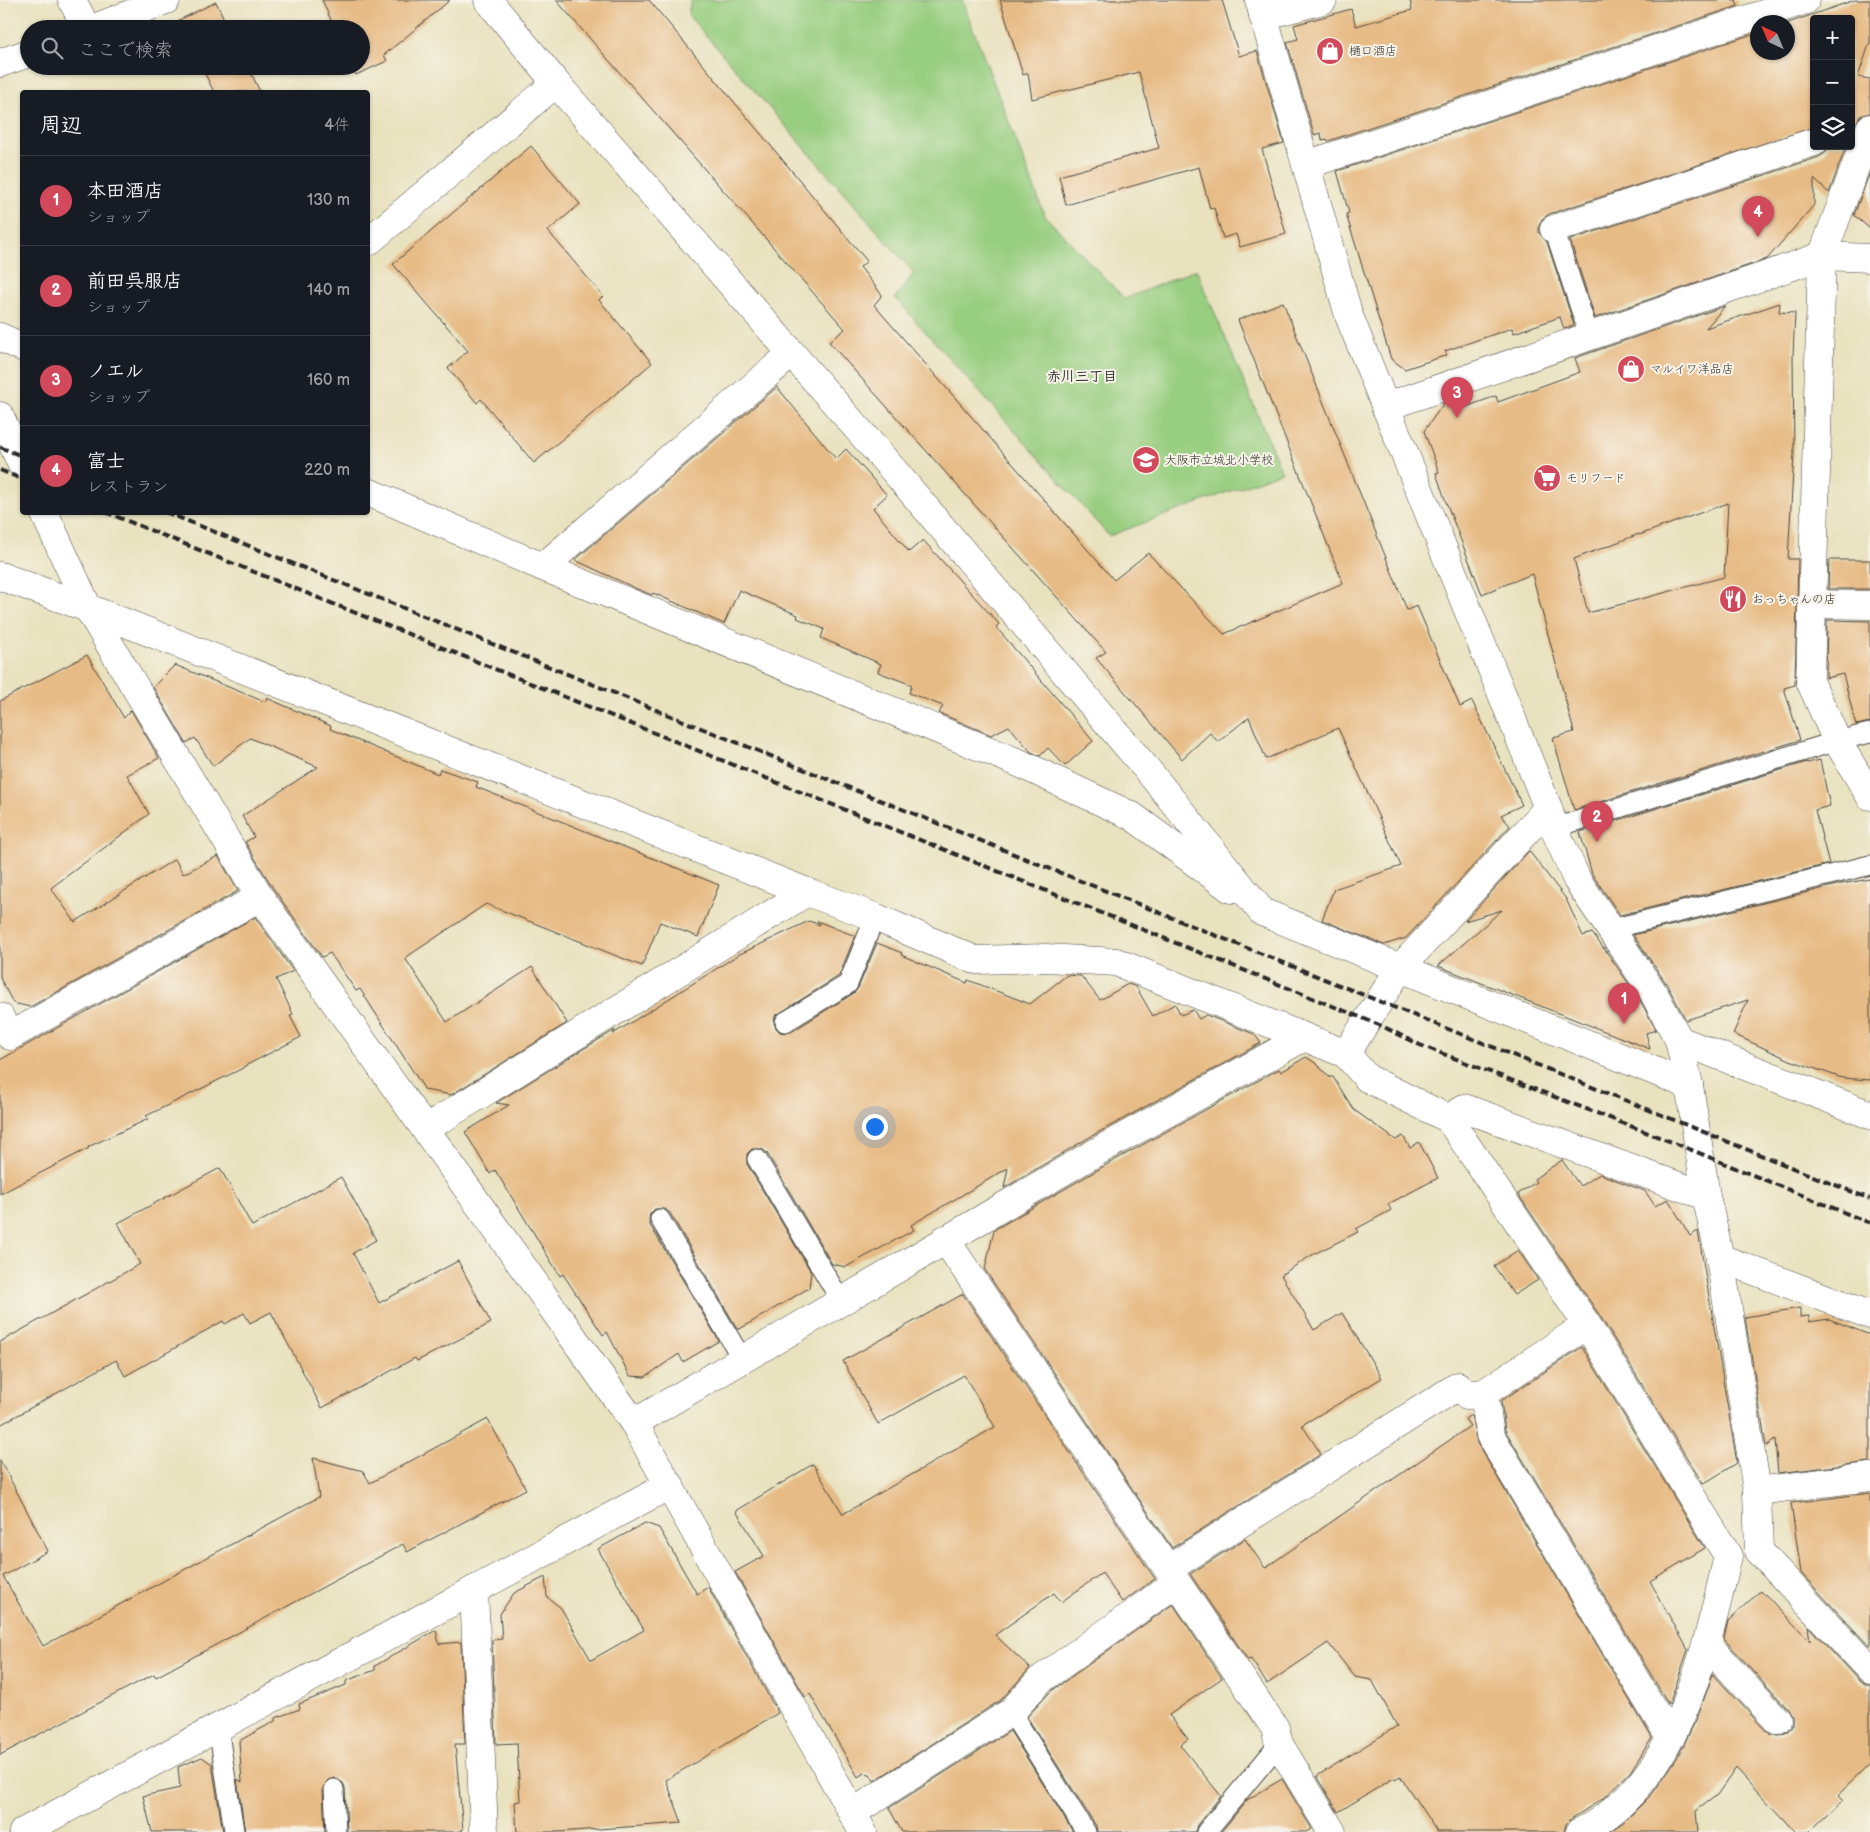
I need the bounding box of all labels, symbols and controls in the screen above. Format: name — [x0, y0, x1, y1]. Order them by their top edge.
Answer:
north arrow — [1750, 15, 1795, 60]
map controls — [1810, 15, 1855, 150]
button: + — [1810, 15, 1855, 60]
search box — [20, 20, 370, 75]
icon: search — [38, 34, 66, 62]
shop icon: 樋口酒店 — [1315, 36, 1345, 66]
text: ここで検索 — [78, 39, 173, 62]
place label: 樋口酒店 — [1349, 44, 1397, 59]
button: − — [1810, 60, 1855, 105]
button: layers — [1810, 105, 1855, 150]
text: 周辺 — [40, 113, 82, 138]
text: 4件 — [324, 116, 350, 135]
text: 本田酒店 — [87, 180, 163, 203]
text: 1 — [53, 191, 59, 210]
text: 130 m — [307, 191, 350, 210]
pin: 4 — [1742, 196, 1774, 237]
text: ショップ — [87, 208, 150, 227]
text: 前田呉服店 — [87, 270, 182, 293]
text: 2 — [51, 281, 61, 300]
text: 140 m — [307, 281, 350, 300]
text: ショップ — [87, 298, 150, 317]
shop icon: マルイワ洋品店 — [1616, 354, 1646, 384]
text: ノエル — [87, 360, 144, 383]
place label: マルイワ洋品店 — [1650, 362, 1734, 377]
district label: 赤川三丁目 — [1047, 368, 1117, 385]
text: 3 — [51, 371, 61, 390]
text: 160 m — [307, 371, 350, 390]
pin: 3 — [1441, 377, 1473, 418]
text: ショップ — [87, 388, 150, 407]
school or university icon: 大阪市立城北小学校 — [1131, 445, 1161, 475]
text: 富士 — [87, 450, 125, 473]
place label: 大阪市立城北小学校 — [1165, 453, 1273, 468]
text: 4 — [51, 461, 61, 480]
text: 220 m — [304, 461, 350, 480]
supermarket icon: モリフード — [1532, 463, 1562, 493]
place label: モリフード — [1566, 471, 1626, 486]
text: レストラン — [87, 478, 168, 497]
restaurant icon: おっちゃんの店 — [1718, 584, 1748, 614]
place label: おっちゃんの店 — [1752, 592, 1836, 607]
pin: 2 — [1581, 801, 1613, 842]
pin: 1 — [1608, 983, 1640, 1024]
your location — [862, 1114, 888, 1140]

